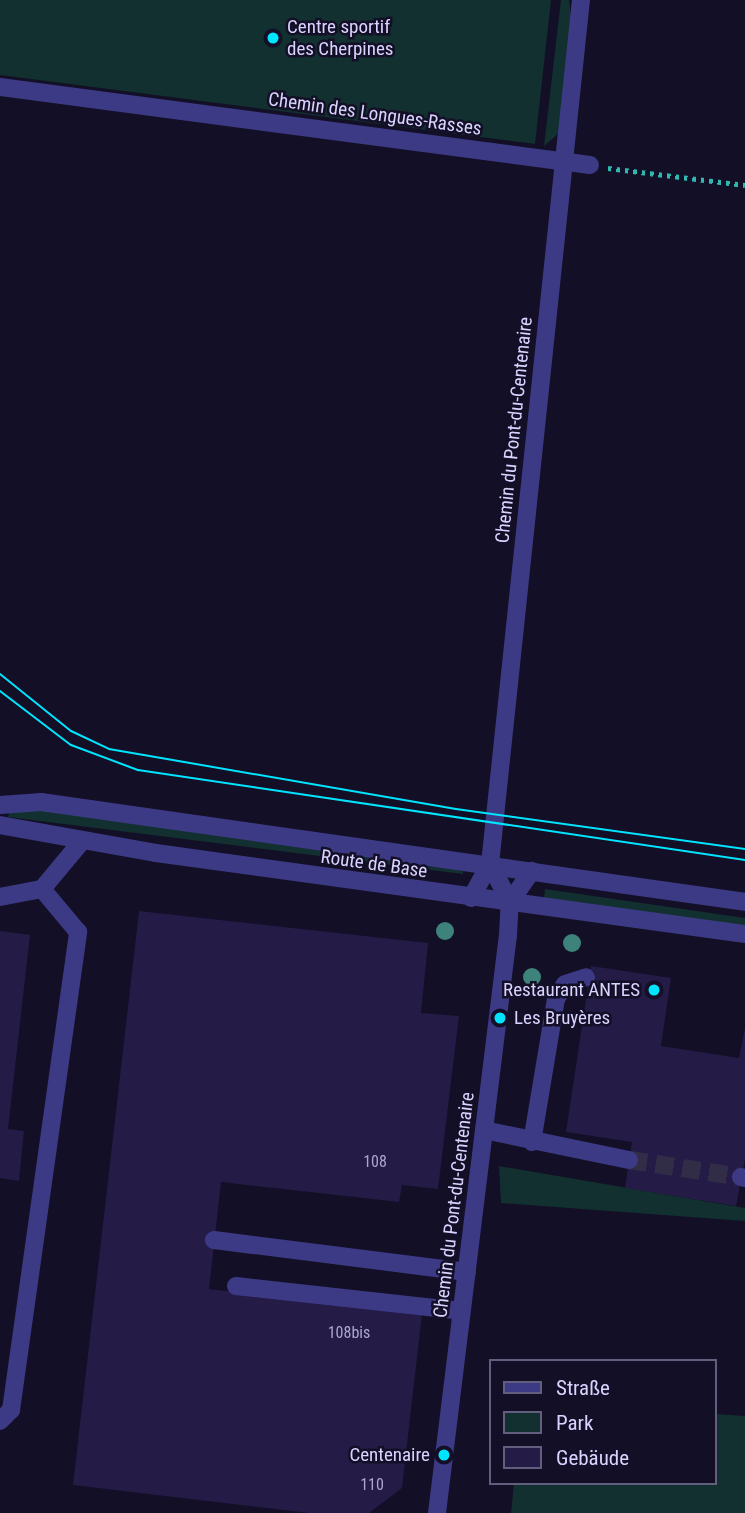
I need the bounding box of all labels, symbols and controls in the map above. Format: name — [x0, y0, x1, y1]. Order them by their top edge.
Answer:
place label: Centre sportif des Cherpines — [287, 16, 394, 60]
marker: Centre sportif des Cherpines — [265, 30, 281, 46]
street label: Chemin des Longues-Rasses — [267, 88, 483, 140]
street label: Chemin du Pont-du-Centenaire — [491, 316, 537, 544]
street label: Route de Base — [319, 845, 429, 883]
place label: Restaurant ANTES — [503, 979, 640, 1001]
marker: Restaurant ANTES — [646, 982, 662, 998]
place label: Les Bruyères — [514, 1007, 610, 1029]
marker: Les Bruyères — [492, 1010, 508, 1026]
street label: Chemin du Pont-du-Centenaire — [429, 1091, 479, 1319]
house number: 108 — [363, 1152, 387, 1172]
house number: 108bis — [328, 1323, 370, 1343]
legend — [490, 1359, 717, 1485]
text: Straße — [556, 1376, 610, 1400]
text: Park — [556, 1411, 593, 1435]
place label: Centenaire — [349, 1444, 430, 1466]
text: Gebäude — [556, 1446, 629, 1470]
marker: Centenaire — [436, 1447, 452, 1463]
house number: 110 — [360, 1475, 384, 1495]

